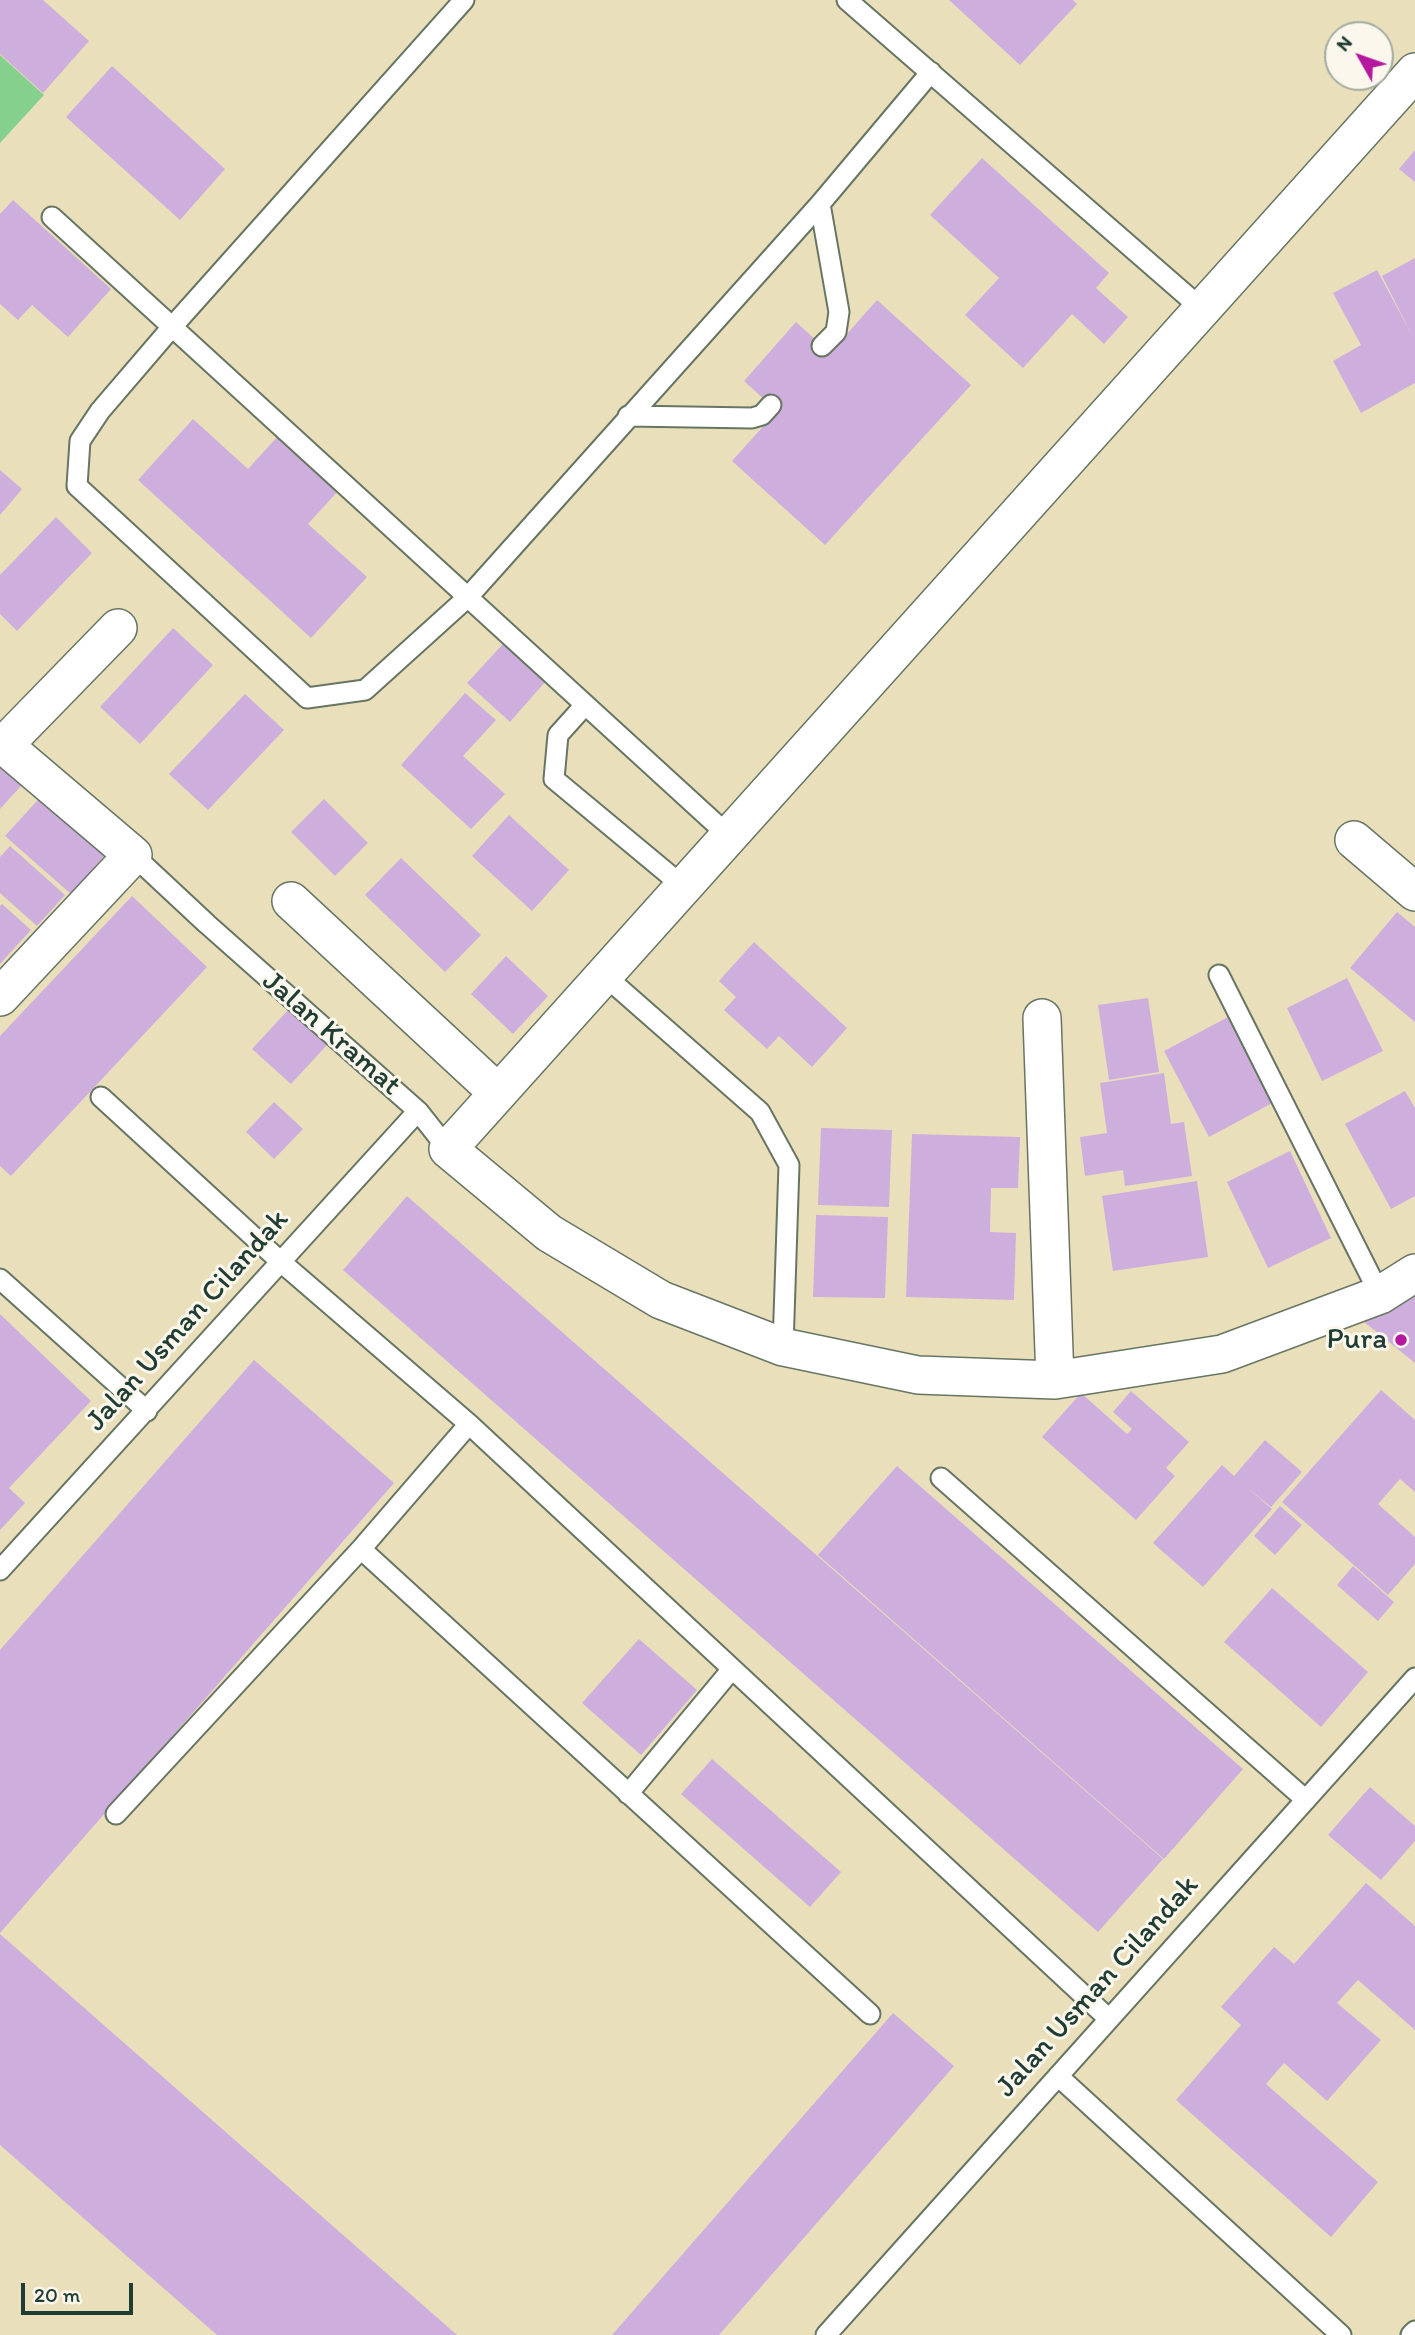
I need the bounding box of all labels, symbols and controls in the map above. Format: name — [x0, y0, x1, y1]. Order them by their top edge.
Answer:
north arrow — [1324, 21, 1394, 91]
text: N — [1331, 31, 1357, 56]
street label: Jalan Kramat — [254, 964, 408, 1104]
street label: Jalan Usman Cilandak — [79, 1203, 297, 1439]
place label: Pura — [1327, 1322, 1387, 1358]
marker: Pura — [1393, 1332, 1409, 1348]
street label: Jalan Usman Cilandak — [989, 1869, 1207, 2105]
scale bar — [24, 2268, 136, 2312]
text: 20 m — [34, 2282, 80, 2307]

